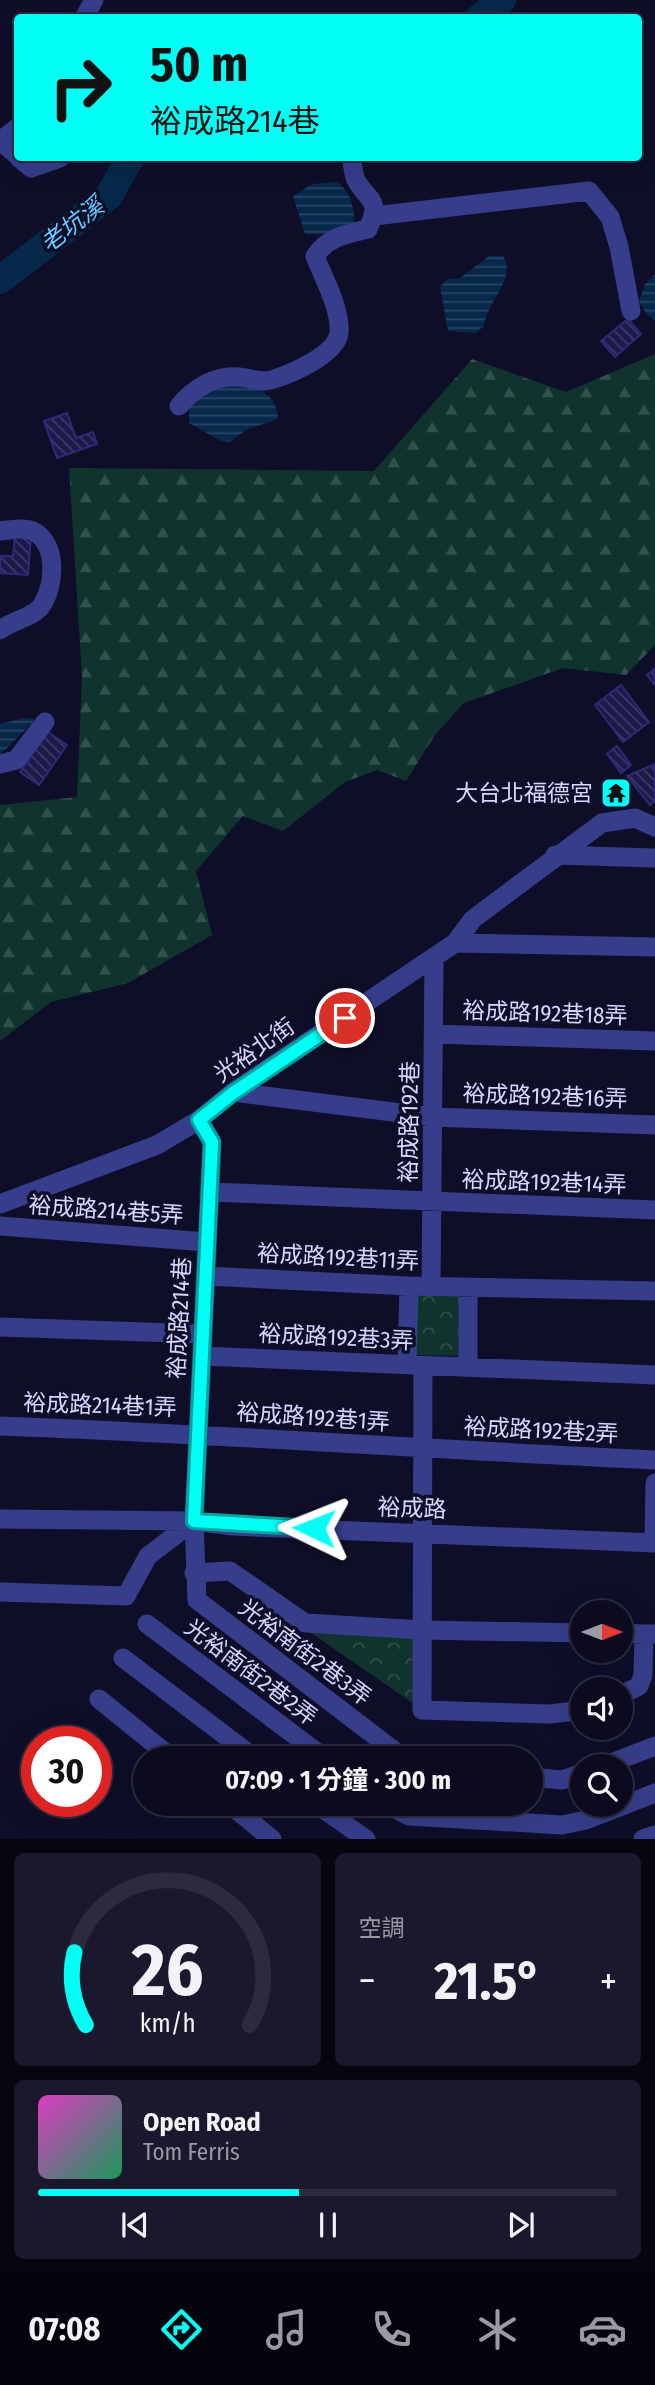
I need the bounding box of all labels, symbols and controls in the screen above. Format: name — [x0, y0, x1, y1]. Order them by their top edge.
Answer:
text: 50 m — [150, 35, 248, 94]
icon: right — [35, 42, 126, 133]
text: 裕成路214巷 — [150, 102, 319, 140]
water label: 老坑溪 — [35, 190, 111, 258]
temple icon: 大台北福德宮 — [599, 776, 633, 810]
place label: 大台北福德宮 — [455, 779, 593, 807]
pin — [315, 988, 375, 1048]
street label: 裕成路192巷18弄 — [462, 996, 628, 1030]
icon: arrive — [326, 999, 364, 1037]
street label: 光裕北街 — [208, 1012, 300, 1088]
street label: 裕成路192巷 — [394, 1061, 424, 1183]
street label: 裕成路192巷16弄 — [462, 1079, 628, 1113]
street label: 裕成路192巷14弄 — [461, 1165, 627, 1199]
street label: 裕成路214巷5弄 — [28, 1191, 184, 1229]
street label: 裕成路192巷11弄 — [256, 1239, 420, 1275]
street label: 裕成路214巷 — [162, 1256, 196, 1380]
street label: 裕成路192巷3弄 — [258, 1319, 414, 1355]
street label: 裕成路214巷1弄 — [23, 1388, 177, 1422]
street label: 裕成路192巷1弄 — [235, 1398, 391, 1436]
street label: 裕成路192巷2弄 — [463, 1412, 619, 1448]
position arrow — [277, 1491, 351, 1565]
street label: 裕成路 — [377, 1493, 447, 1523]
street label: 光裕南街2巷3弄 — [233, 1593, 377, 1711]
north arrow — [570, 1600, 634, 1662]
map controls — [570, 1600, 633, 1817]
street label: 光裕南街2巷2弄 — [179, 1613, 323, 1731]
button: sound — [570, 1677, 633, 1740]
speed limit sign: 30 — [21, 1726, 112, 1817]
button: search — [570, 1754, 633, 1817]
text: 07:09 · 1 分鐘 · 300 m — [225, 1765, 451, 1796]
text: 空調 — [359, 1914, 405, 1942]
text: 26 — [130, 1928, 203, 2015]
text: 21.5° — [434, 1950, 541, 2013]
text: − — [359, 1958, 376, 2004]
text: + — [600, 1958, 617, 2004]
text: km/h — [139, 2009, 195, 2039]
text: Open Road — [143, 2107, 261, 2138]
text: Tom Ferris — [143, 2138, 240, 2166]
icon: previous — [116, 2206, 154, 2244]
icon: pause — [309, 2206, 347, 2244]
icon: next — [502, 2206, 540, 2244]
icon: directions — [157, 2305, 206, 2354]
icon: music — [262, 2305, 311, 2354]
icon: phone — [367, 2305, 416, 2354]
icon: climate — [473, 2305, 522, 2354]
icon: car — [578, 2305, 627, 2354]
text: 07:08 — [28, 2310, 100, 2348]

